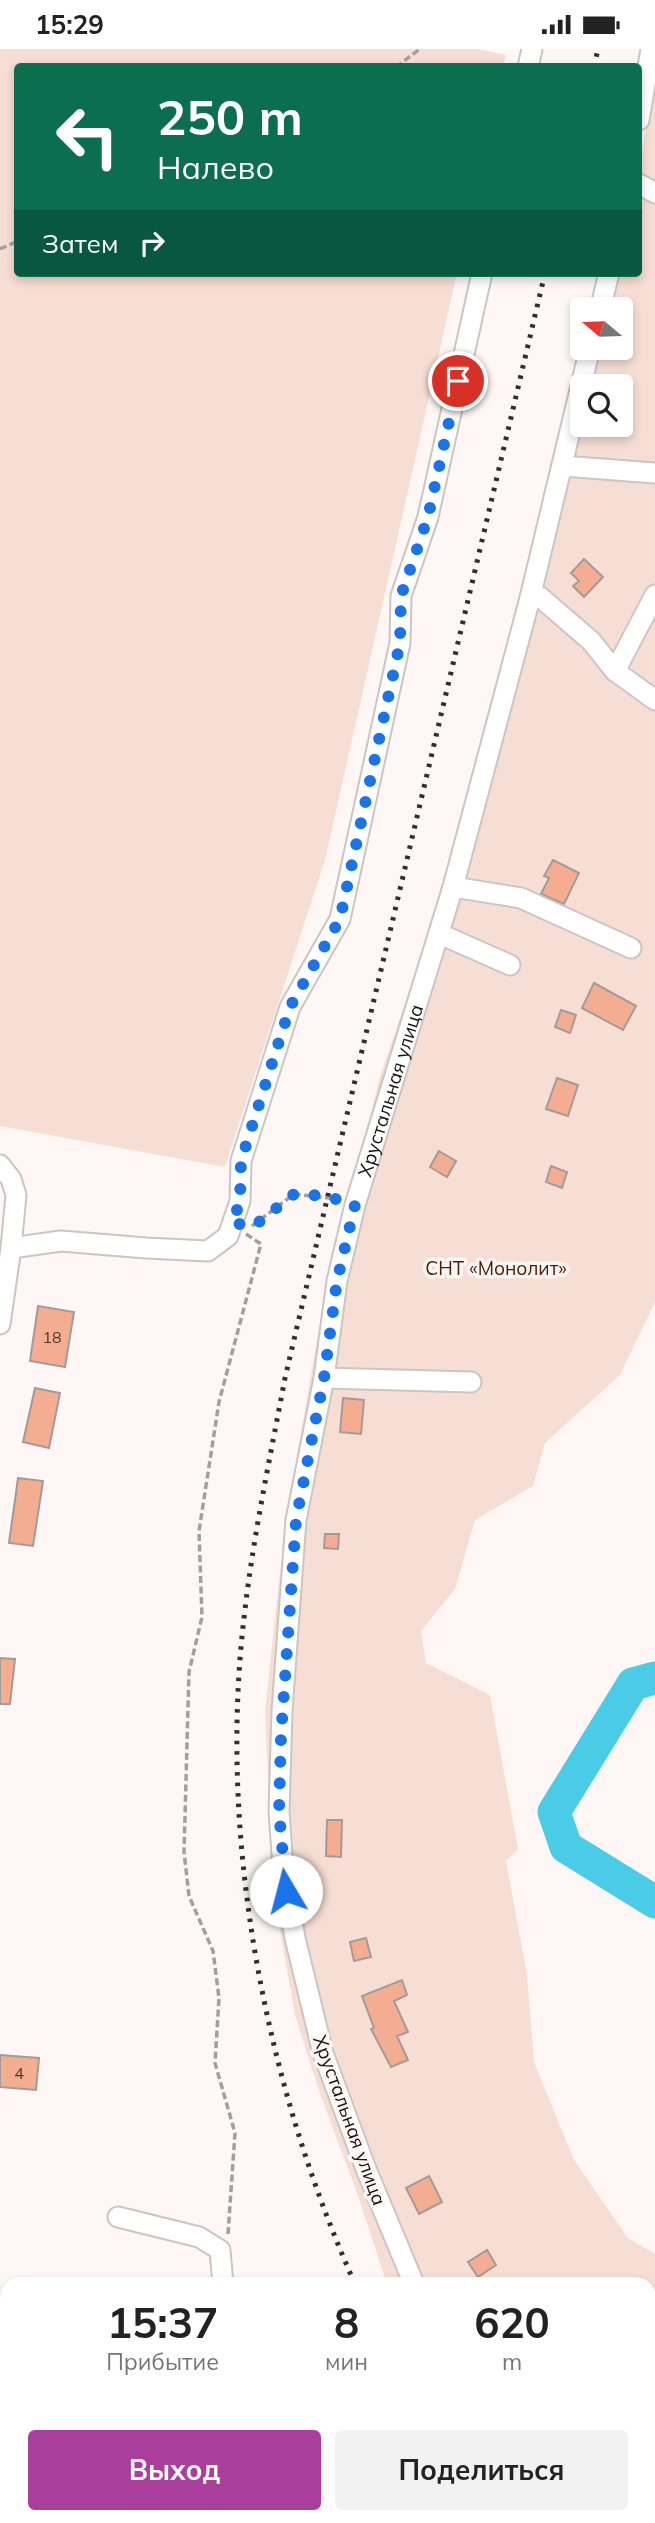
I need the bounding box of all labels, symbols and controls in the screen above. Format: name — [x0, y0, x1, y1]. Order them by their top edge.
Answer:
text: 15:29 — [35, 8, 104, 41]
text: 250 m — [157, 86, 303, 147]
icon: left — [42, 91, 133, 182]
text: Налево — [157, 147, 274, 187]
icon: right — [133, 224, 171, 262]
text: Затем — [42, 227, 119, 260]
north arrow — [570, 297, 634, 361]
map controls — [570, 297, 633, 437]
pin — [428, 351, 488, 411]
icon: arrive — [439, 362, 477, 400]
button: search — [570, 374, 633, 437]
street label: Хрустальная улица — [352, 1001, 428, 1180]
park label: СНТ «Монолит» — [425, 1256, 567, 1280]
house number: 18 — [42, 1327, 62, 1347]
position arrow — [249, 1854, 323, 1928]
street label: Хрустальная улица — [308, 2032, 392, 2208]
house number: 4 — [14, 2063, 24, 2083]
text: 15:37 — [107, 2296, 218, 2349]
text: 8 — [334, 2296, 359, 2349]
text: 620 — [474, 2296, 550, 2349]
text: Прибытие — [106, 2347, 219, 2376]
text: мин — [325, 2347, 368, 2376]
text: m — [502, 2347, 522, 2376]
button: Выход — [28, 2430, 321, 2510]
button: Поделиться — [335, 2430, 628, 2510]

